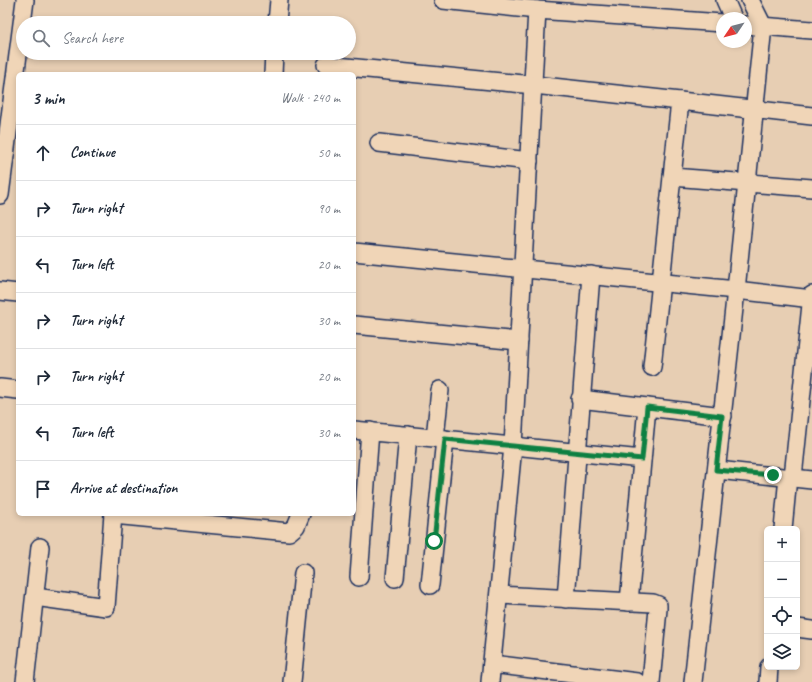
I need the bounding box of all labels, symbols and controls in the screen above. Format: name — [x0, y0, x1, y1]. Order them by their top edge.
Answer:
north arrow — [716, 12, 752, 48]
search box — [16, 16, 356, 60]
icon: search — [30, 27, 52, 49]
text: Search here — [62, 29, 123, 48]
text: 3 min — [32, 88, 65, 109]
text: Walk · 240 m — [281, 90, 340, 106]
icon: ahead — [32, 142, 54, 164]
text: Continue — [70, 143, 115, 162]
text: 50 m — [318, 145, 340, 161]
icon: right — [32, 198, 54, 220]
text: Turn right — [70, 199, 123, 218]
text: 90 m — [318, 201, 340, 217]
icon: left — [32, 254, 54, 276]
text: Turn left — [70, 255, 113, 274]
text: 20 m — [318, 257, 340, 273]
icon: right — [32, 310, 54, 332]
text: Turn right — [70, 311, 123, 330]
text: 30 m — [318, 313, 340, 329]
icon: right — [32, 366, 54, 388]
text: Turn right — [70, 367, 123, 386]
text: 20 m — [318, 369, 340, 385]
icon: left — [32, 422, 54, 444]
text: Turn left — [70, 423, 113, 442]
text: 30 m — [318, 425, 340, 441]
route end — [764, 466, 782, 484]
icon: arrive — [32, 478, 54, 500]
text: Arrive at destination — [70, 479, 177, 498]
map controls — [764, 526, 800, 670]
button: + — [764, 526, 800, 562]
route start — [425, 532, 443, 550]
button: − — [764, 562, 800, 598]
button: locate — [764, 598, 800, 634]
button: layers — [764, 634, 800, 670]

